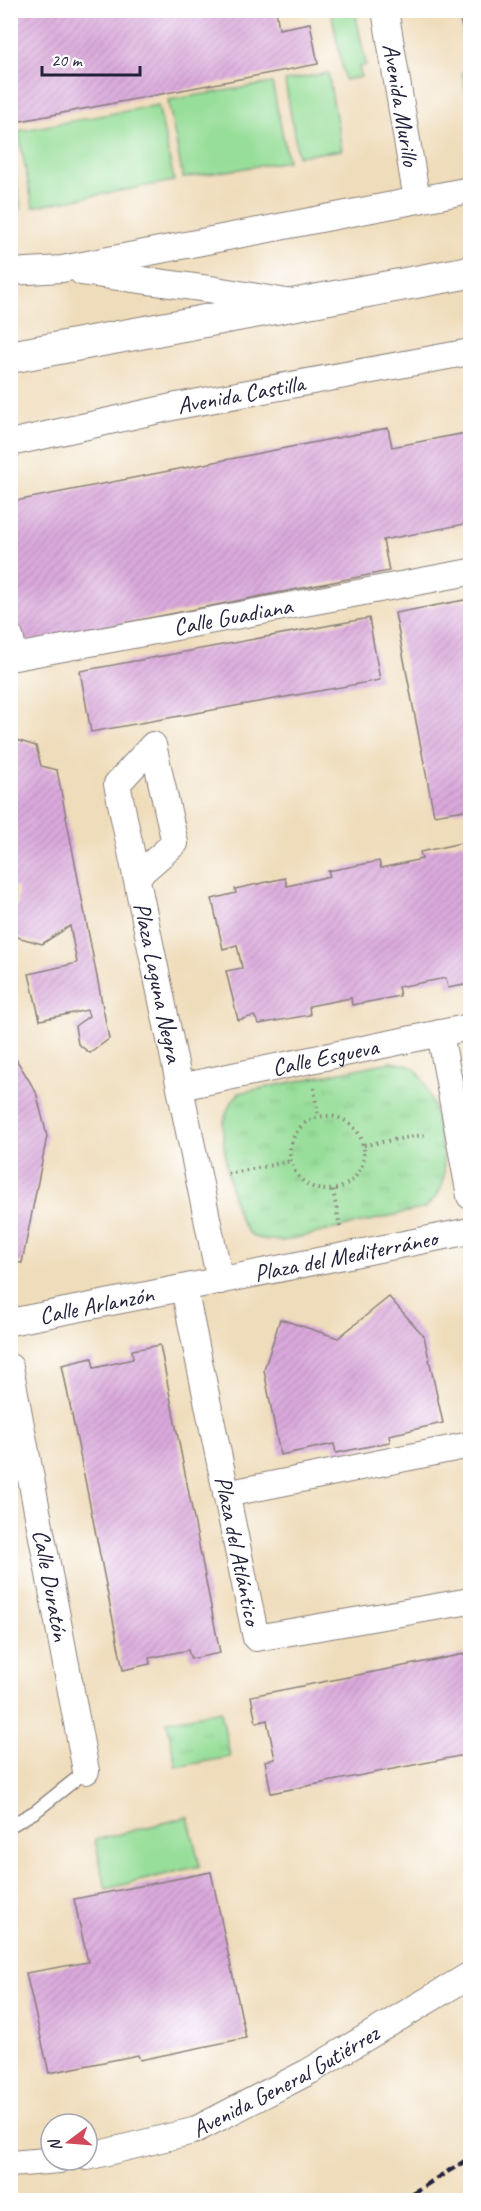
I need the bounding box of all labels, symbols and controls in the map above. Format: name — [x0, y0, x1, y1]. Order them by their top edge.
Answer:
scale bar — [42, 39, 140, 77]
street label: Avenida Murillo — [376, 41, 426, 170]
text: 20 m — [51, 49, 84, 71]
street label: Avenida Castilla — [175, 367, 309, 421]
street label: Calle Guadiana — [171, 590, 296, 642]
street label: Plaza Laguna Negra — [127, 900, 190, 1067]
street label: Calle Esgueva — [269, 1031, 382, 1083]
street label: Plaza del Mediterráneo — [251, 1222, 442, 1288]
street label: Calle Arlanzón — [37, 1279, 157, 1331]
street label: Plaza del Atlántico — [208, 1473, 268, 1630]
street label: Calle Duratón — [26, 1527, 76, 1645]
street label: Avenida General Gutiérrez — [187, 2018, 385, 2144]
north arrow — [39, 2112, 99, 2172]
text: N — [44, 2135, 67, 2153]

